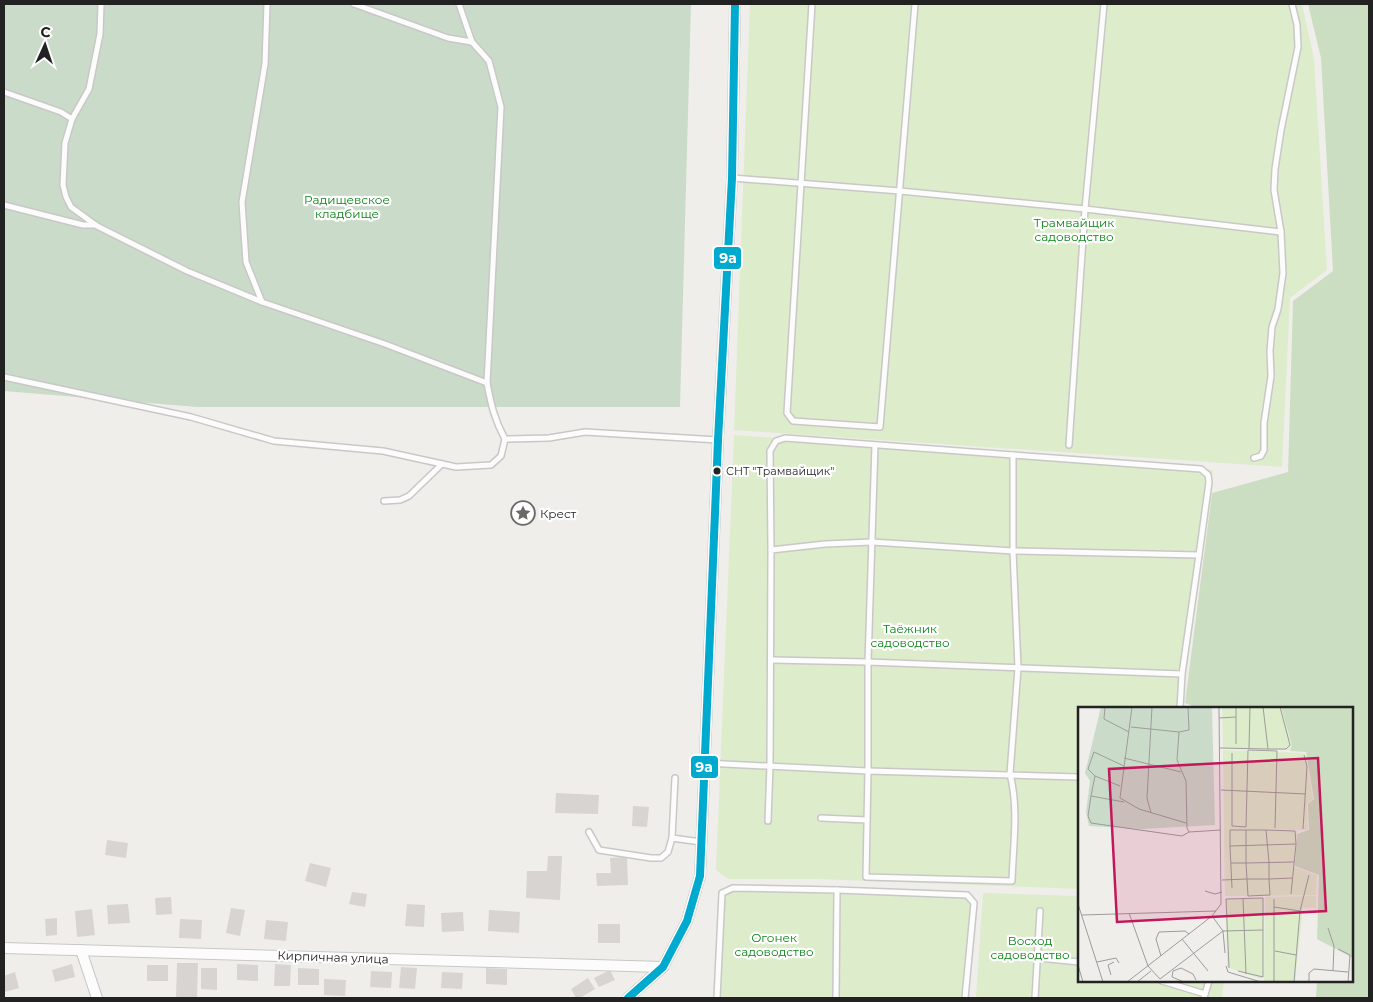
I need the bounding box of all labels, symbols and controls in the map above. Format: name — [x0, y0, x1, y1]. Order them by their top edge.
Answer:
north arrow — [20, 20, 70, 70]
text: С — [40, 23, 51, 41]
park label: Радищевское кладбище — [304, 192, 390, 221]
park label: Трамвайщик садоводство — [1034, 215, 1114, 244]
line badge: 9а — [713, 246, 742, 270]
text: 9а — [719, 249, 737, 267]
place label: СНТ "Трамвайщик" — [726, 464, 834, 478]
marker: СНТ "Трамвайщик" — [712, 466, 722, 476]
place icon: Крест — [510, 500, 536, 526]
place label: Крест — [540, 506, 577, 521]
park label: Таёжник садоводство — [870, 621, 950, 650]
inset map — [1078, 707, 1353, 982]
line badge: 9а — [690, 755, 719, 779]
text: 9а — [695, 758, 713, 776]
park label: Огонек садоводство — [734, 930, 814, 959]
park label: Восход садоводство — [990, 933, 1070, 962]
street label: Кирпичная улица — [277, 948, 389, 966]

